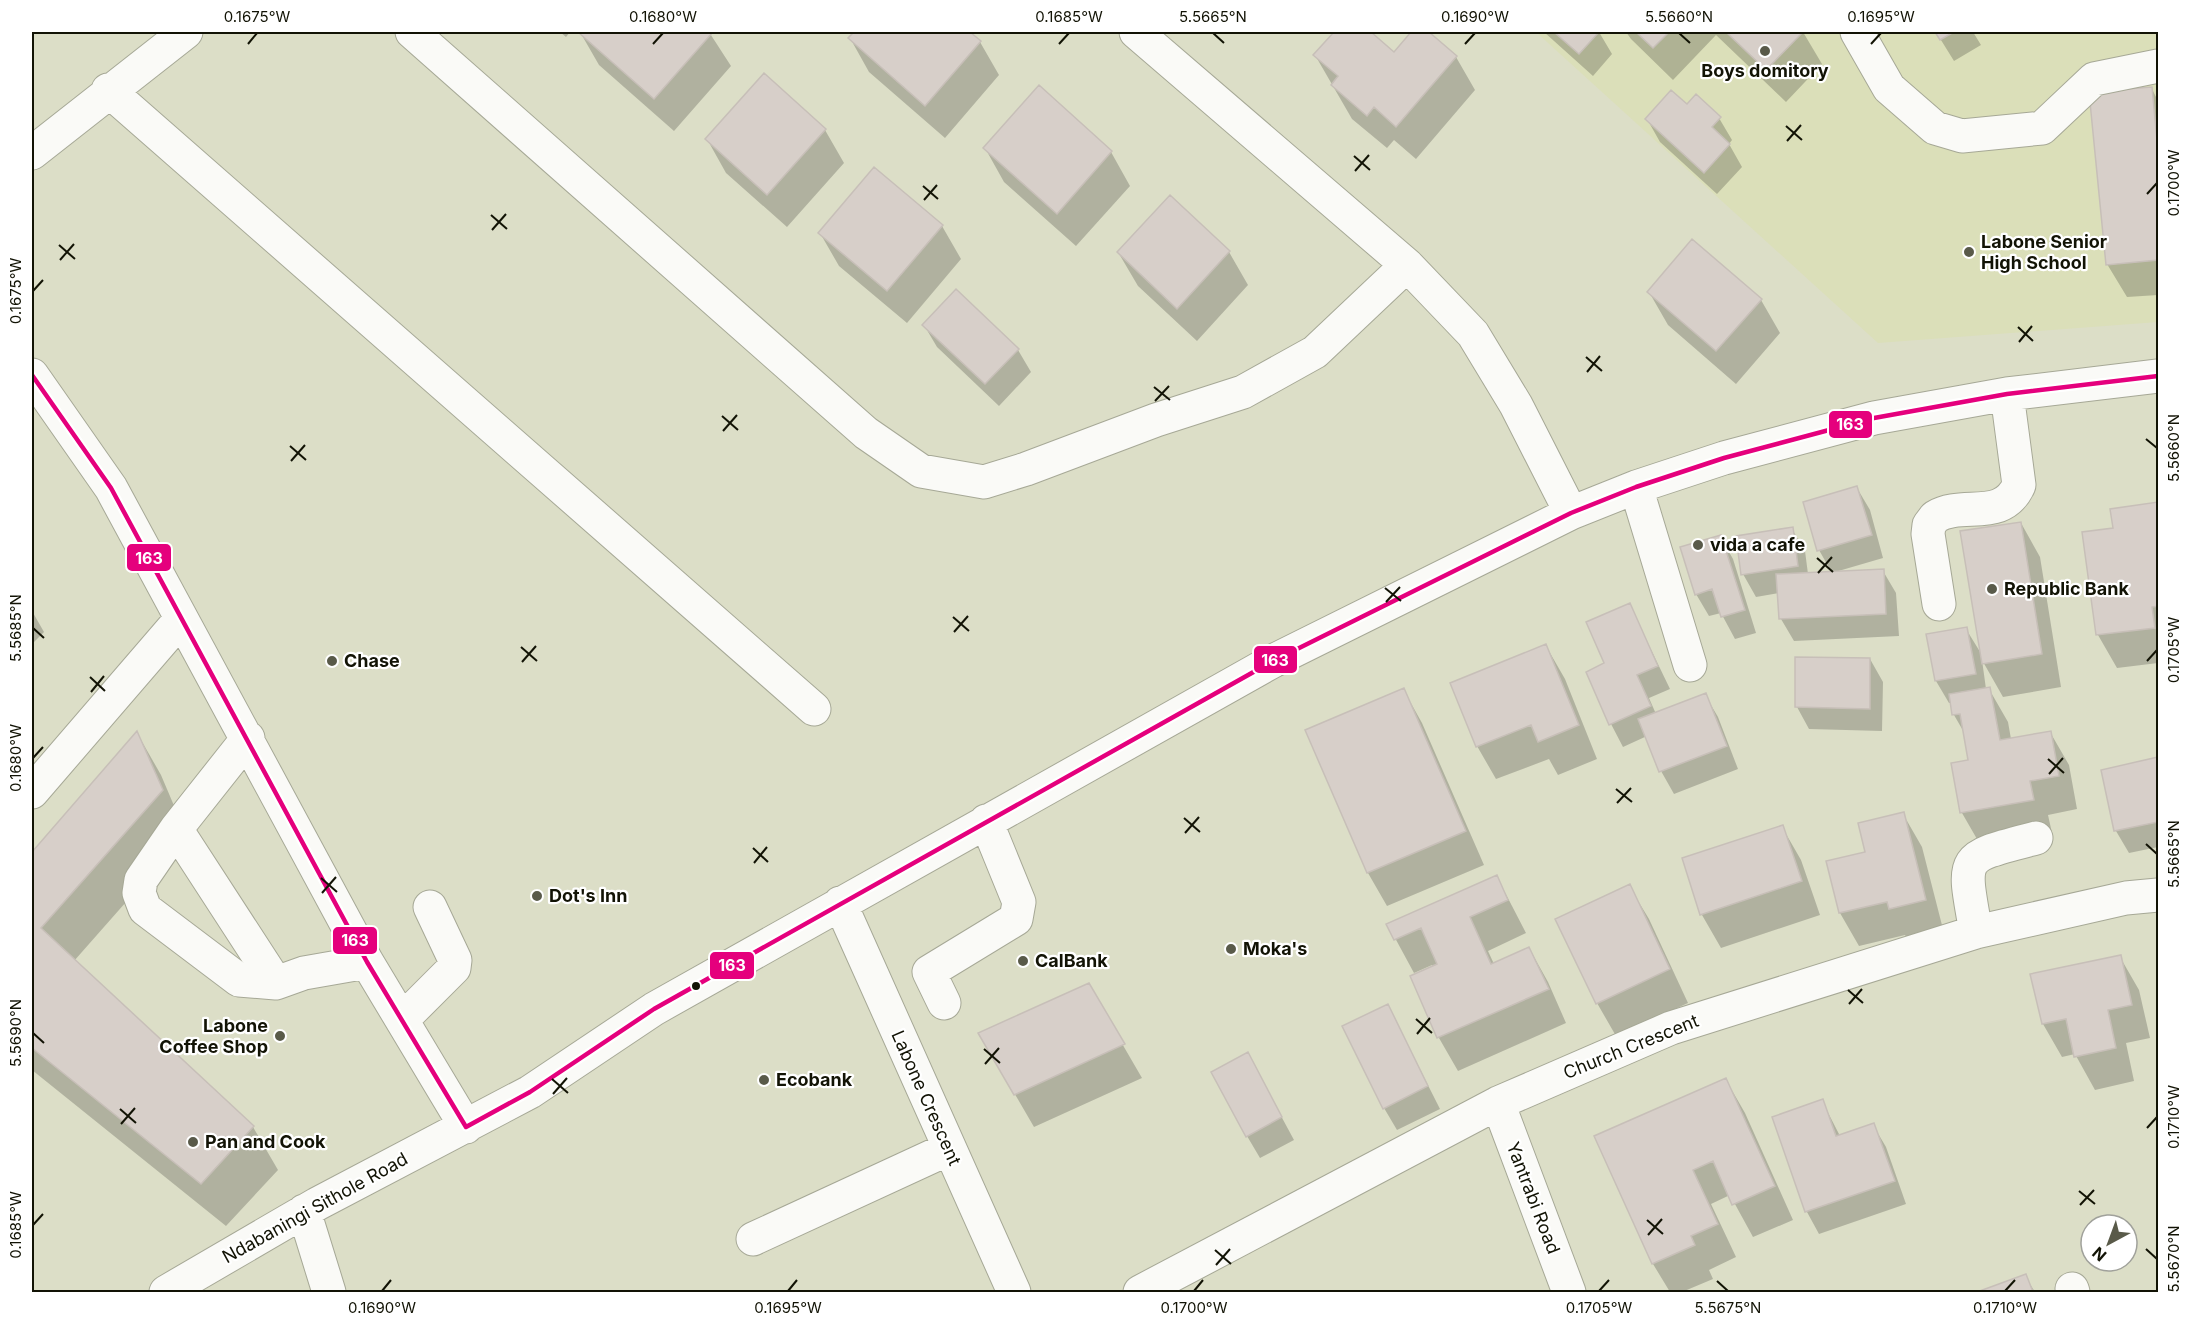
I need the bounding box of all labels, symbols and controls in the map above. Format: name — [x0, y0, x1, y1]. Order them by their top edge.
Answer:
text: 0.1675°W — [224, 7, 291, 26]
text: 0.1680°W — [629, 7, 697, 26]
text: 0.1685°W — [1035, 7, 1103, 26]
text: 5.5665°N — [1179, 7, 1247, 26]
text: 0.1690°W — [1441, 7, 1509, 26]
text: 5.5660°N — [1645, 7, 1713, 26]
text: 0.1695°W — [1847, 7, 1915, 26]
marker: Boys domitory — [1758, 44, 1772, 58]
place label: Boys domitory — [1701, 60, 1829, 81]
text: 0.1700°W — [2164, 149, 2183, 217]
place label: Labone Senior High School — [1981, 231, 2107, 273]
marker: Labone Senior High School — [1962, 245, 1976, 259]
text: 0.1675°W — [6, 257, 25, 324]
line badge: 163 — [1828, 410, 1873, 439]
text: 163 — [1836, 414, 1864, 434]
text: 5.5660°N — [2164, 414, 2183, 482]
place label: vida a cafe — [1710, 534, 1805, 555]
marker: vida a cafe — [1691, 538, 1705, 552]
line badge: 163 — [126, 543, 172, 572]
text: 163 — [135, 548, 163, 568]
place label: Republic Bank — [2004, 578, 2129, 599]
marker: Republic Bank — [1985, 582, 1999, 596]
text: 5.5685°N — [6, 594, 25, 662]
text: 0.1705°W — [2164, 616, 2183, 683]
line badge: 163 — [1253, 645, 1298, 674]
place label: Chase — [344, 650, 400, 671]
text: 163 — [1261, 650, 1289, 670]
marker: Chase — [325, 654, 339, 668]
text: 0.1680°W — [6, 724, 25, 792]
text: 5.5665°N — [2164, 820, 2183, 888]
place label: Dot's Inn — [549, 885, 627, 906]
marker: Dot's Inn — [530, 889, 544, 903]
line badge: 163 — [332, 926, 378, 955]
text: 163 — [341, 930, 369, 950]
place label: Moka's — [1243, 938, 1307, 959]
marker: Moka's — [1224, 942, 1238, 956]
place label: CalBank — [1035, 950, 1108, 971]
line badge: 163 — [709, 951, 755, 980]
marker: CalBank — [1016, 954, 1030, 968]
text: 163 — [718, 955, 746, 975]
unlabelled marker — [690, 980, 702, 992]
text: 5.5690°N — [6, 999, 25, 1067]
street label: Church Crescent — [1560, 1010, 1702, 1083]
place label: Labone Coffee Shop — [159, 1015, 268, 1057]
street label: Labone Crescent — [887, 1027, 966, 1168]
marker: Labone Coffee Shop — [273, 1029, 287, 1043]
place label: Ecobank — [776, 1069, 853, 1090]
marker: Ecobank — [757, 1073, 771, 1087]
text: 0.1710°W — [2164, 1085, 2183, 1149]
place label: Pan and Cook — [205, 1131, 326, 1152]
marker: Pan and Cook — [186, 1135, 200, 1149]
street label: Yantrabi Road — [1502, 1139, 1564, 1257]
street label: Ndabaningi Sithole Road — [218, 1148, 411, 1267]
text: 0.1685°W — [6, 1191, 25, 1259]
north arrow — [2079, 1213, 2139, 1273]
text: 5.5670°N — [2164, 1225, 2183, 1293]
text: N — [2088, 1243, 2110, 1266]
text: 0.1690°W — [348, 1298, 416, 1317]
text: 0.1695°W — [754, 1298, 822, 1317]
text: 0.1700°W — [1160, 1298, 1228, 1317]
text: 0.1705°W — [1566, 1298, 1633, 1317]
text: 5.5675°N — [1695, 1298, 1761, 1317]
text: 0.1710°W — [1973, 1298, 2037, 1317]

